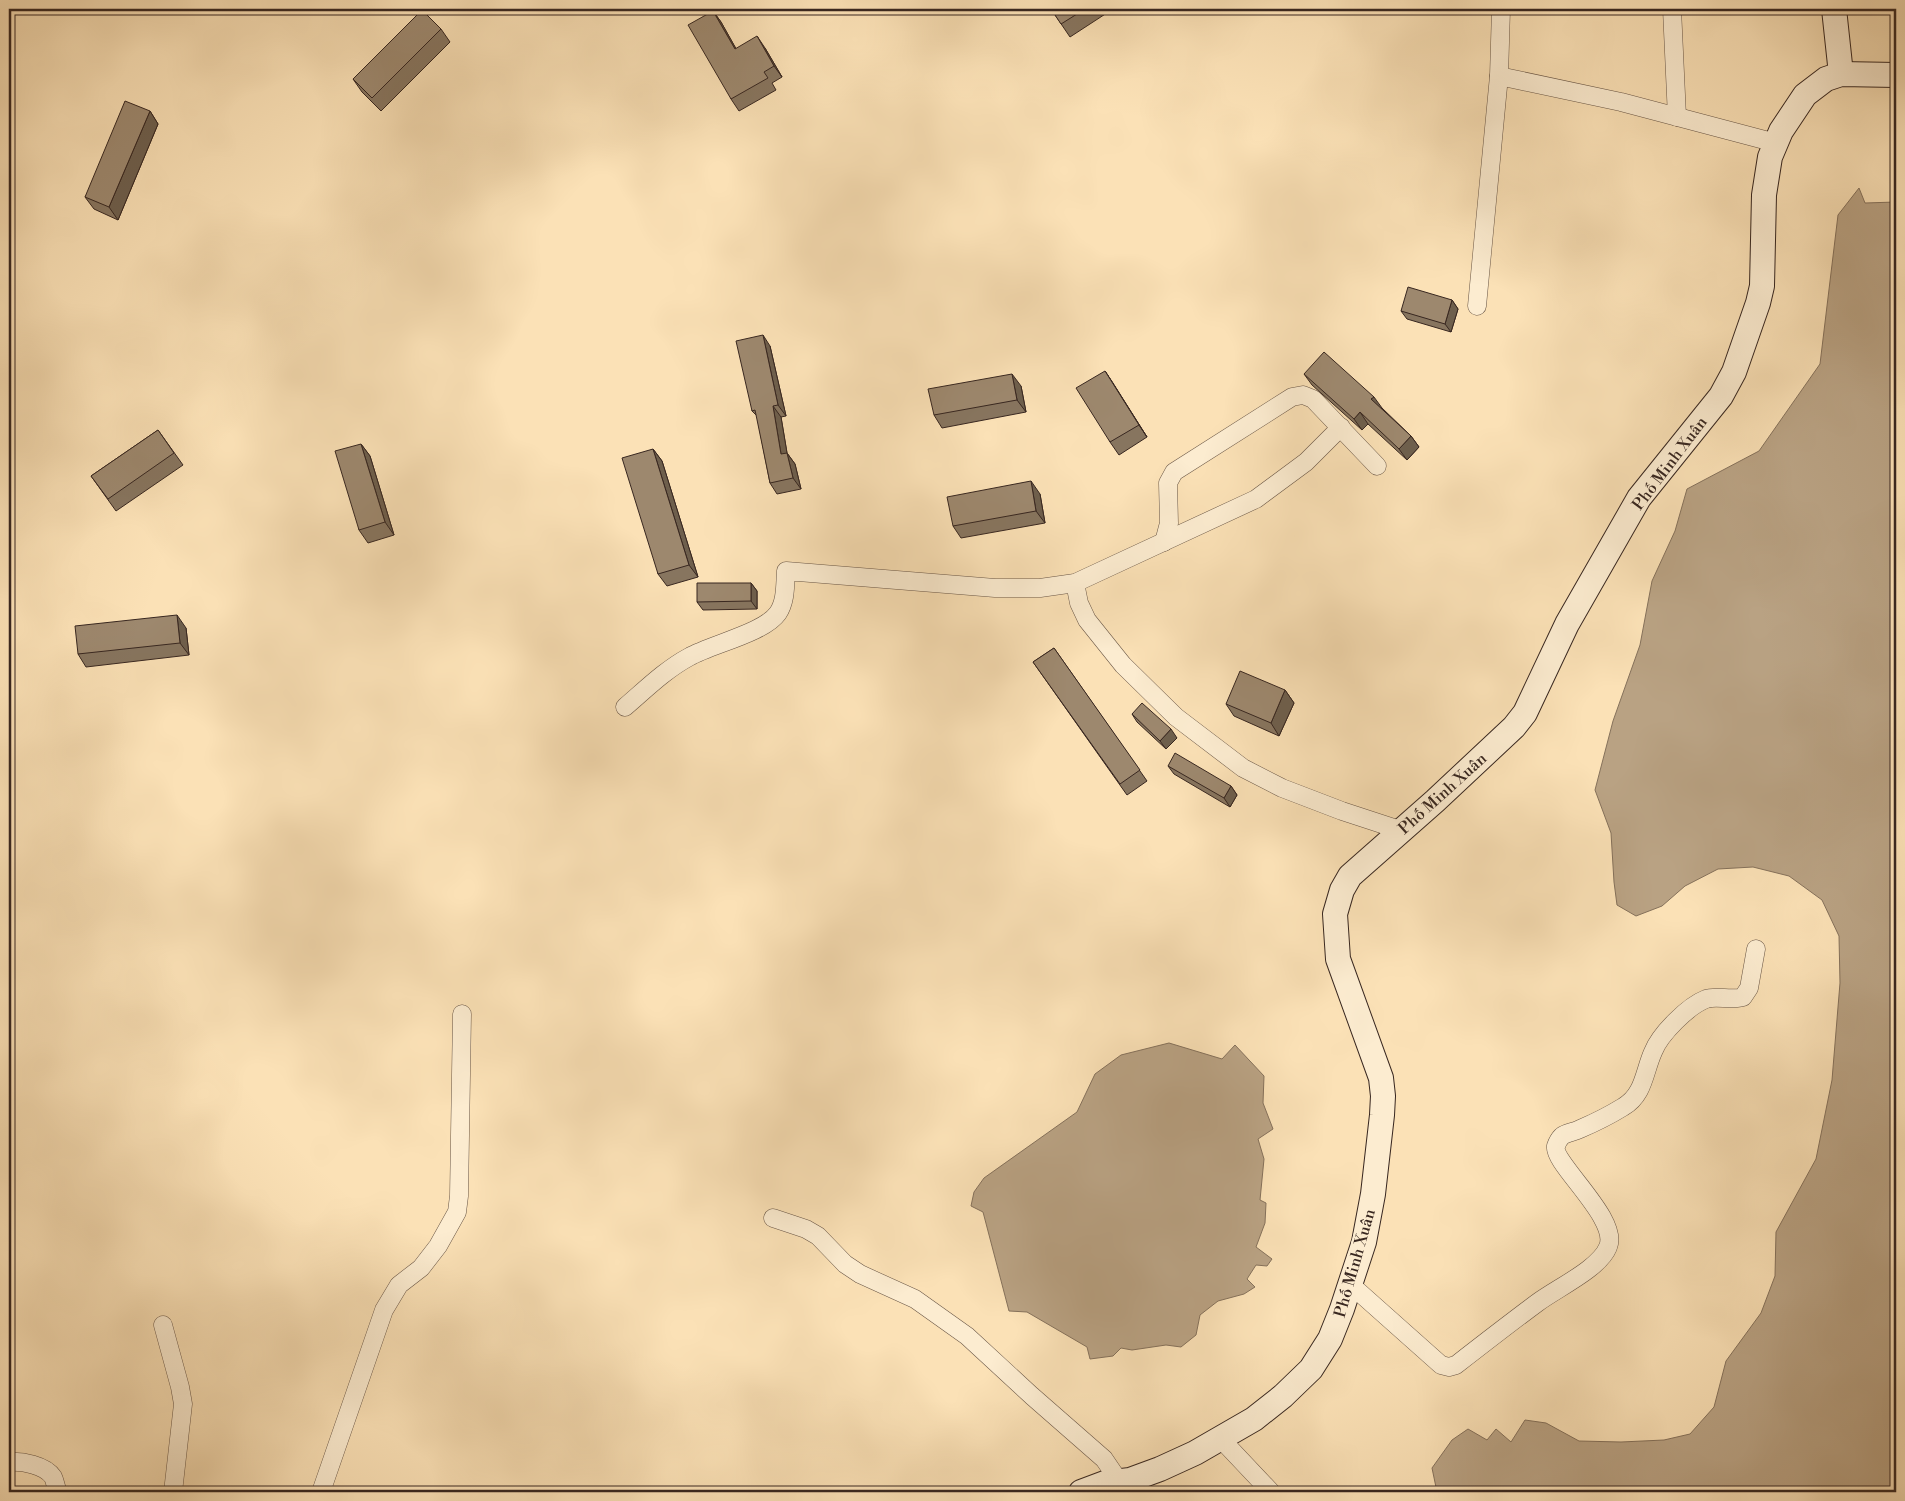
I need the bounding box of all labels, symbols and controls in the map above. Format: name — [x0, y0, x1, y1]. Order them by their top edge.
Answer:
street label: Phố Minh Xuân — [1628, 412, 1712, 514]
street label: Phố Minh Xuân — [1394, 749, 1491, 839]
street label: Phố Minh Xuân — [1330, 1206, 1380, 1320]

